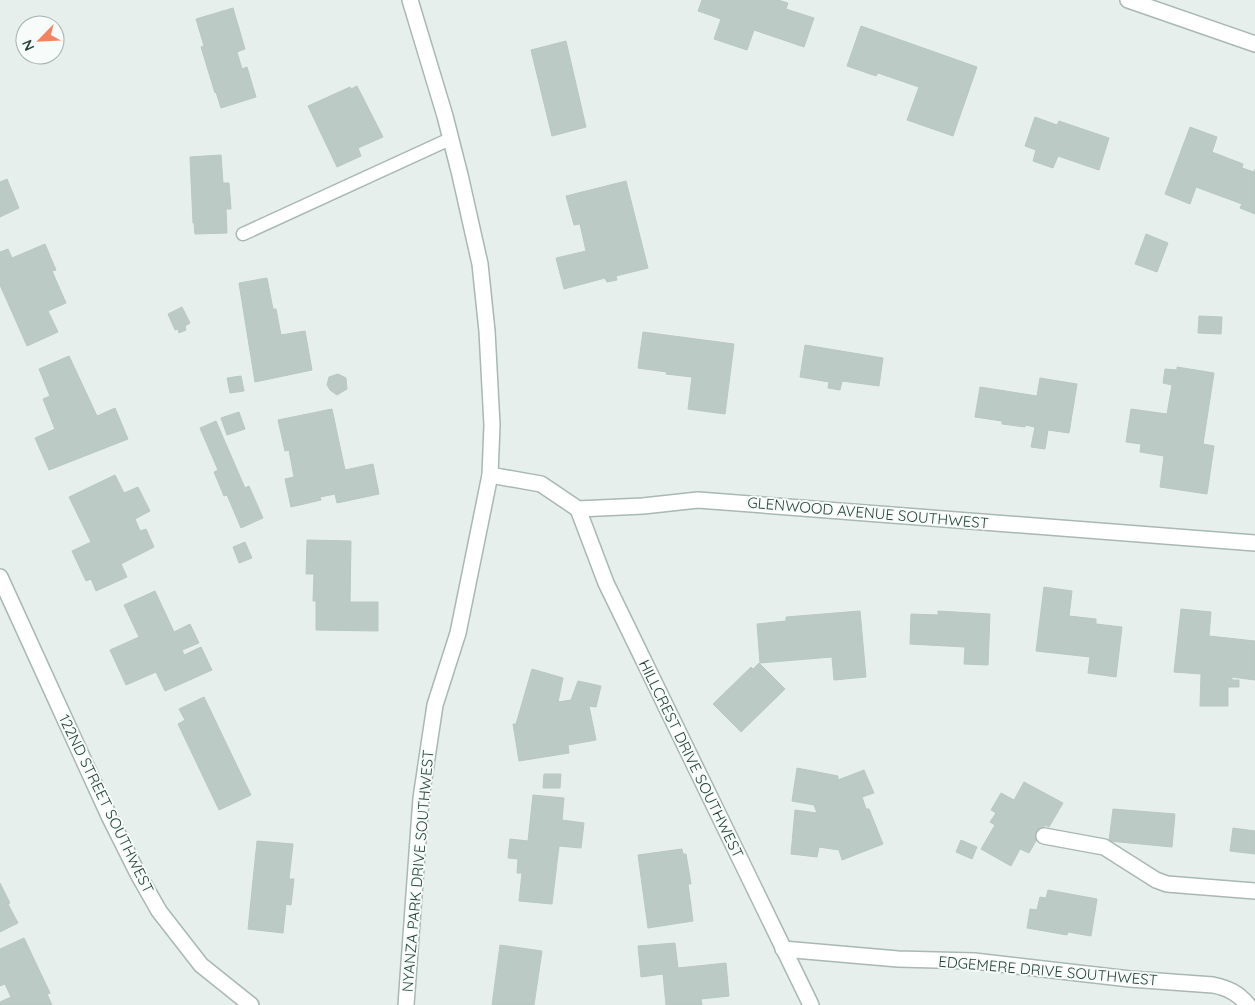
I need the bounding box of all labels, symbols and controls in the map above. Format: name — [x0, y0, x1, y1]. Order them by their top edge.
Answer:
north arrow — [15, 15, 65, 65]
text: N — [18, 37, 38, 54]
street label: GLENWOOD AVENUE SOUTHWEST — [747, 492, 989, 533]
street label: HILLCREST DRIVE SOUTHWEST — [635, 656, 748, 861]
street label: 122ND STREET SOUTHWEST — [55, 711, 158, 896]
street label: NYANZA PARK DRIVE SOUTHWEST — [397, 749, 438, 993]
street label: EDGEMERE DRIVE SOUTHWEST — [938, 951, 1158, 990]

